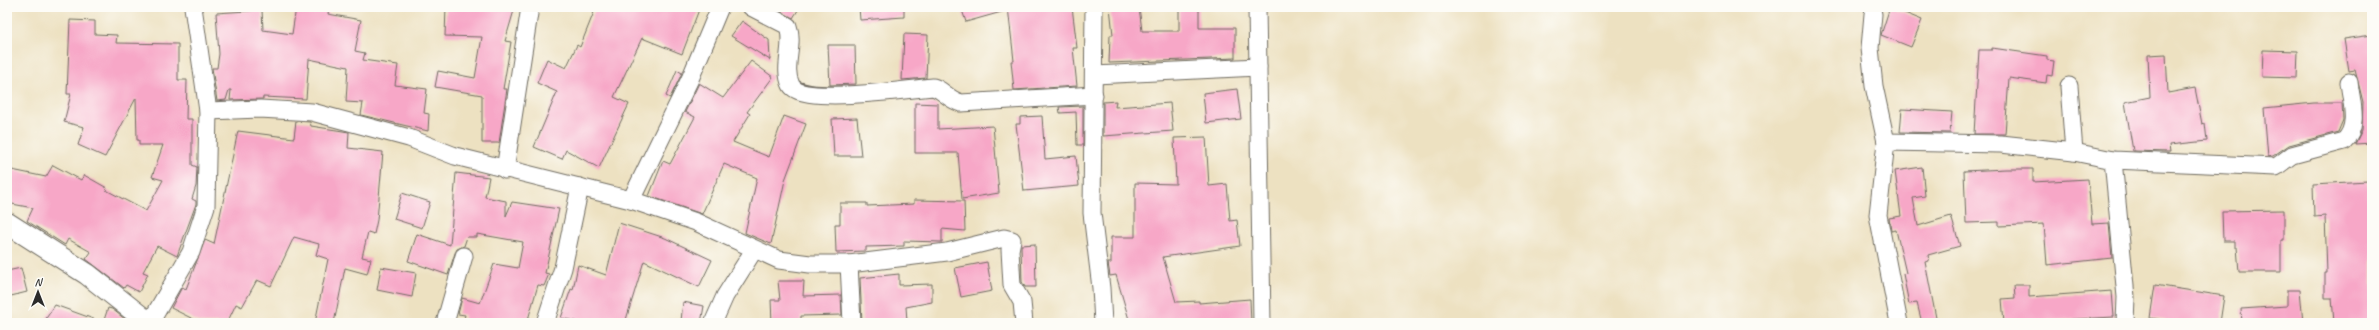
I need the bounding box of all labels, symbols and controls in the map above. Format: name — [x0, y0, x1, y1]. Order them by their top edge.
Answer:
north arrow — [18, 272, 58, 312]
text: N — [35, 275, 44, 289]

